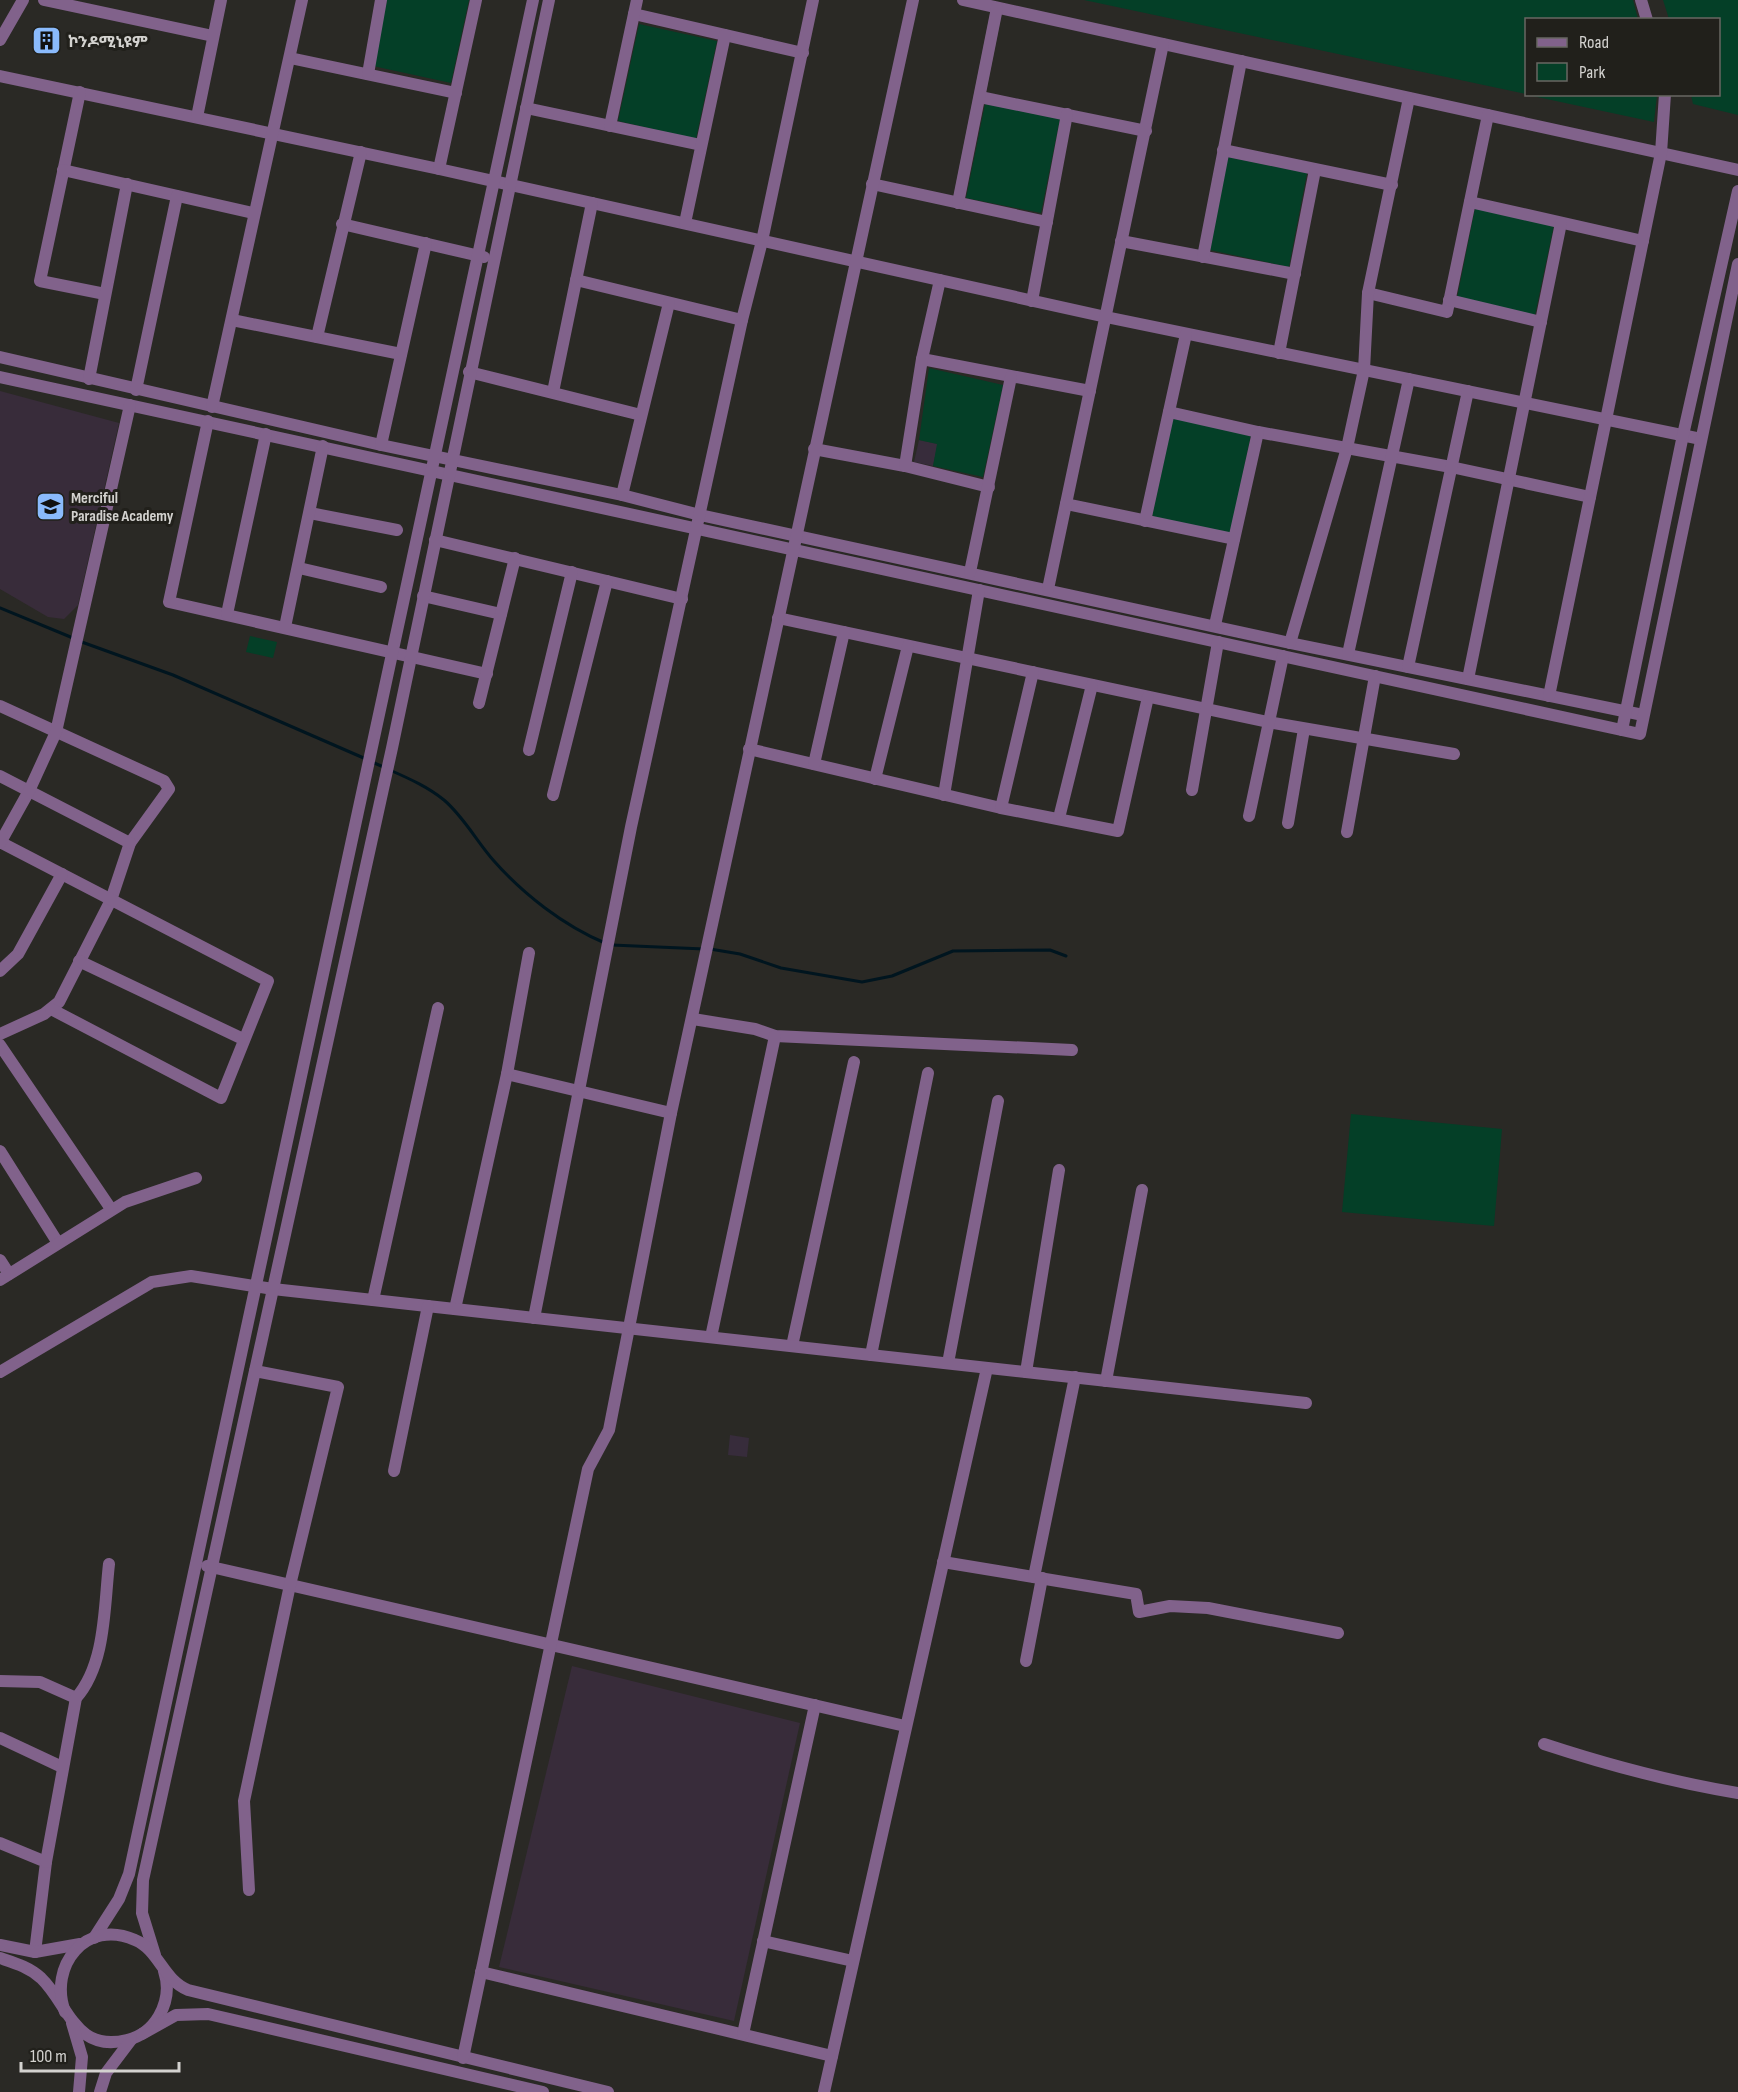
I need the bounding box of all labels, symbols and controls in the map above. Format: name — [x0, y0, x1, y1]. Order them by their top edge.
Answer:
legend — [1525, 18, 1720, 96]
building icon: ኮንዶሚኒዩም — [31, 25, 63, 57]
text: Road — [1579, 32, 1609, 53]
place label: ኮንዶሚኒዩም — [68, 33, 148, 52]
text: Park — [1579, 62, 1605, 83]
place label: Merciful Paradise Academy — [71, 489, 174, 526]
school or university icon: Merciful Paradise Academy — [34, 490, 66, 522]
scale bar — [21, 2035, 178, 2073]
text: 100 m — [30, 2046, 67, 2067]

